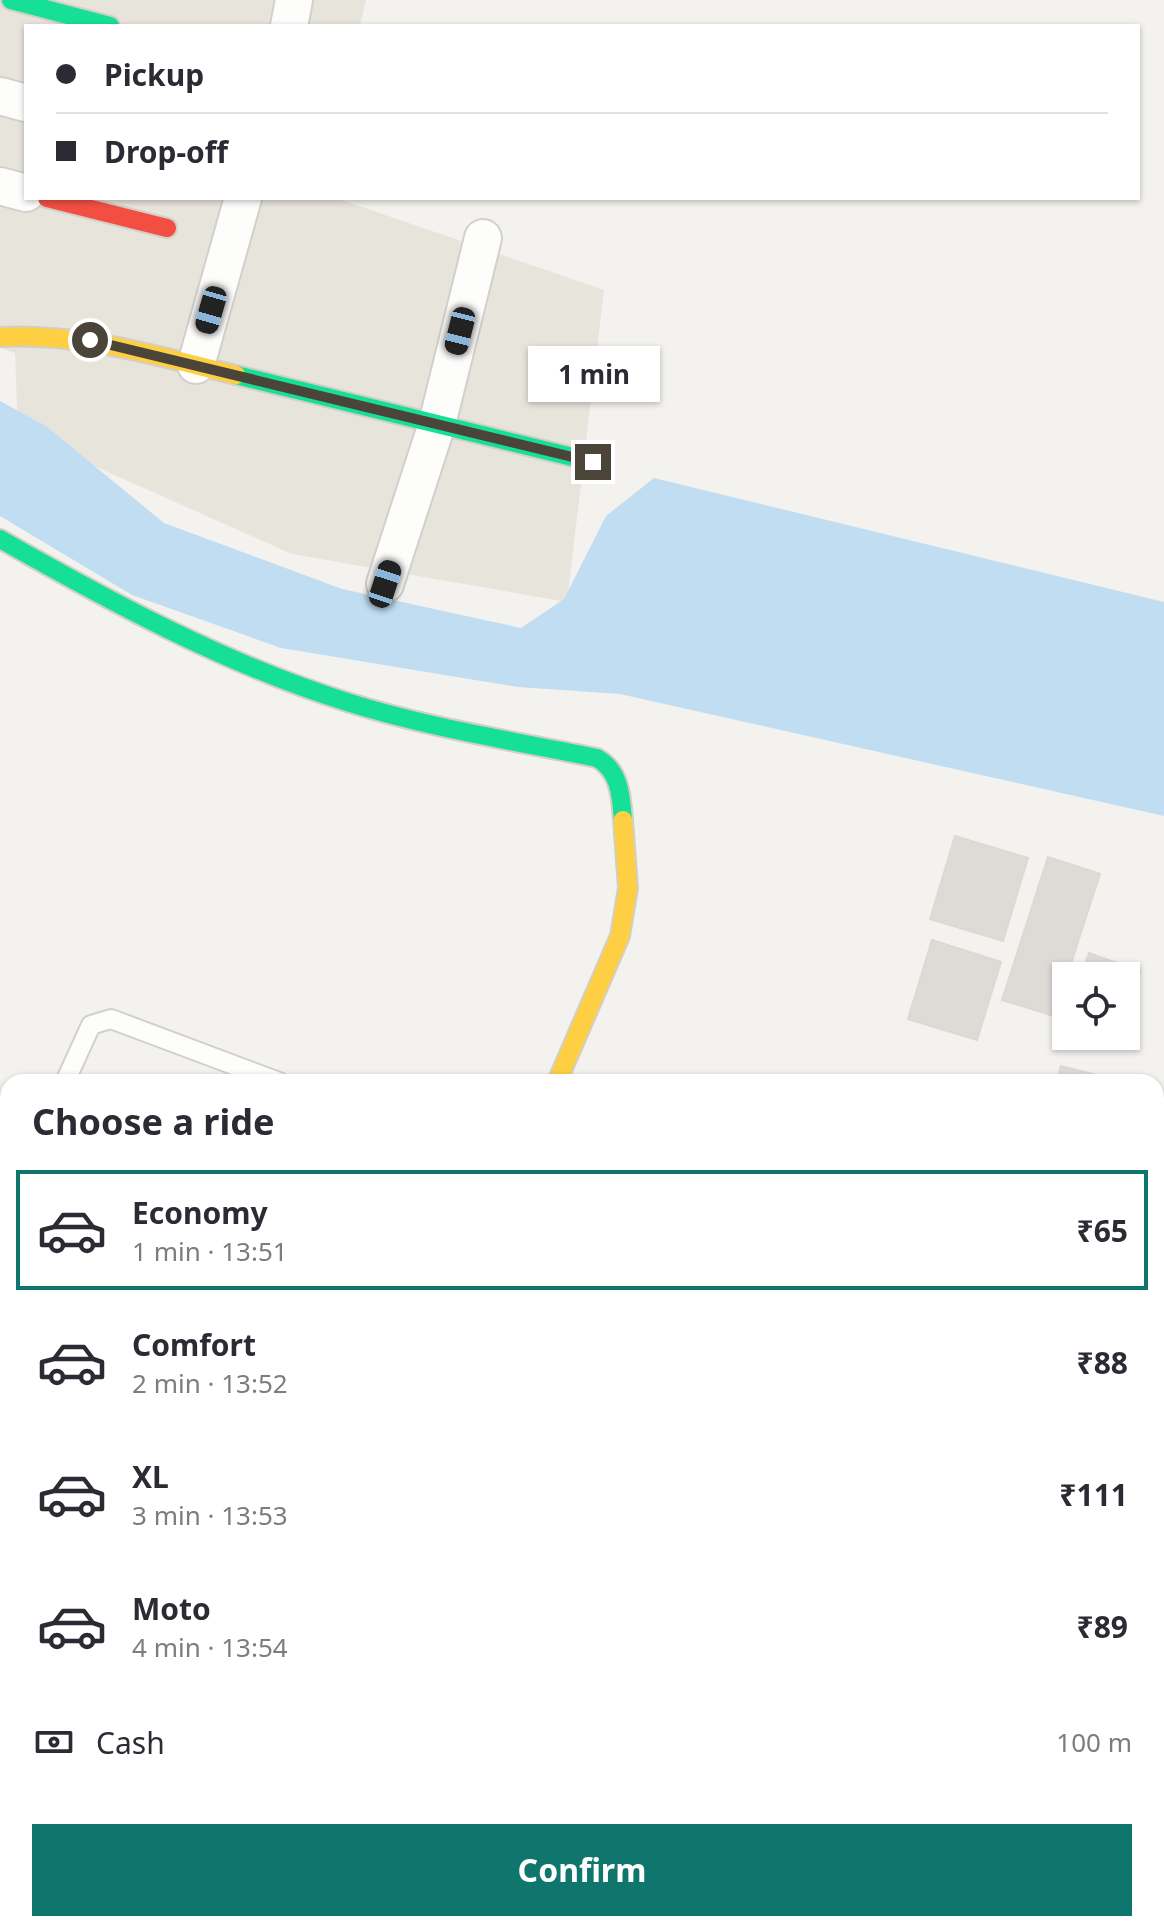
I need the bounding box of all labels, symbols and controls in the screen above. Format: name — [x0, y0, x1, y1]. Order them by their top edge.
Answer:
text: Pickup — [104, 54, 204, 95]
text: Drop-off — [104, 131, 228, 172]
car — [193, 284, 229, 336]
car — [443, 305, 477, 357]
route start — [72, 322, 108, 358]
callout: 1 min — [527, 346, 659, 402]
text: 1 min — [558, 356, 630, 392]
route end — [575, 444, 611, 480]
car — [366, 557, 404, 611]
map controls — [1052, 962, 1140, 1050]
button: locate — [1052, 962, 1140, 1050]
text: Choose a ride — [32, 1097, 274, 1146]
text: Economy — [132, 1192, 268, 1233]
icon: car — [36, 1194, 108, 1266]
text: ₹65 — [1077, 1210, 1128, 1251]
text: 1 min · 13:51 — [132, 1233, 288, 1269]
text: Comfort — [132, 1324, 256, 1365]
icon: car — [36, 1326, 108, 1398]
text: ₹88 — [1077, 1342, 1128, 1383]
text: 2 min · 13:52 — [132, 1365, 288, 1401]
text: XL — [132, 1456, 169, 1497]
icon: car — [36, 1458, 108, 1530]
text: ₹111 — [1059, 1474, 1128, 1515]
text: 3 min · 13:53 — [132, 1497, 288, 1533]
text: Moto — [132, 1588, 211, 1629]
icon: car — [36, 1590, 108, 1662]
text: ₹89 — [1077, 1606, 1128, 1647]
text: 4 min · 13:54 — [132, 1629, 288, 1665]
icon: cash — [32, 1720, 76, 1764]
text: Cash — [96, 1722, 165, 1763]
text: 100 m — [1056, 1724, 1132, 1760]
button: Confirm — [32, 1824, 1132, 1916]

